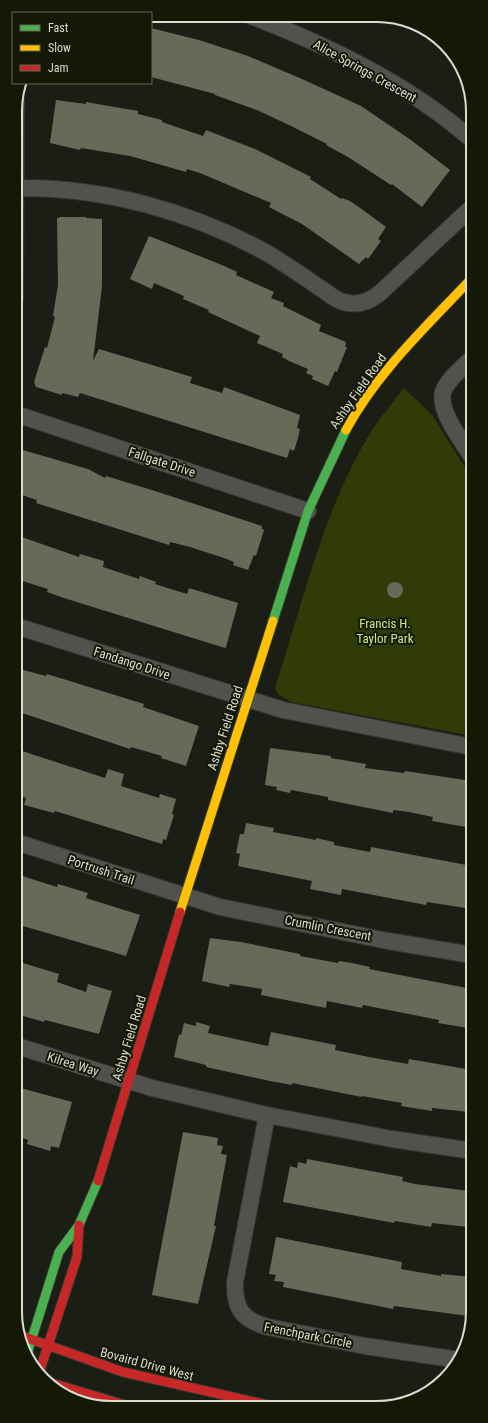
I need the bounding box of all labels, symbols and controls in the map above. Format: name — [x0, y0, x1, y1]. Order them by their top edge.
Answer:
legend — [12, 12, 152, 84]
text: Fast — [48, 21, 69, 35]
street label: Alice Springs Crescent — [311, 36, 419, 106]
text: Slow — [48, 41, 71, 55]
text: Jam — [48, 61, 69, 75]
street label: Ashby Field Road — [327, 351, 389, 431]
street label: Fallgate Drive — [127, 444, 197, 480]
park label: Francis H. Taylor Park — [356, 616, 414, 646]
street label: Fandango Drive — [92, 644, 172, 682]
street label: Ashby Field Road — [204, 684, 246, 772]
street label: Portrush Trail — [66, 852, 136, 888]
street label: Crumlin Crescent — [283, 912, 373, 944]
street label: Ashby Field Road — [109, 994, 149, 1082]
street label: Kilrea Way — [45, 1049, 101, 1079]
street label: Frenchpark Circle — [263, 1319, 353, 1351]
street label: Bovaird Drive West — [99, 1344, 195, 1384]

